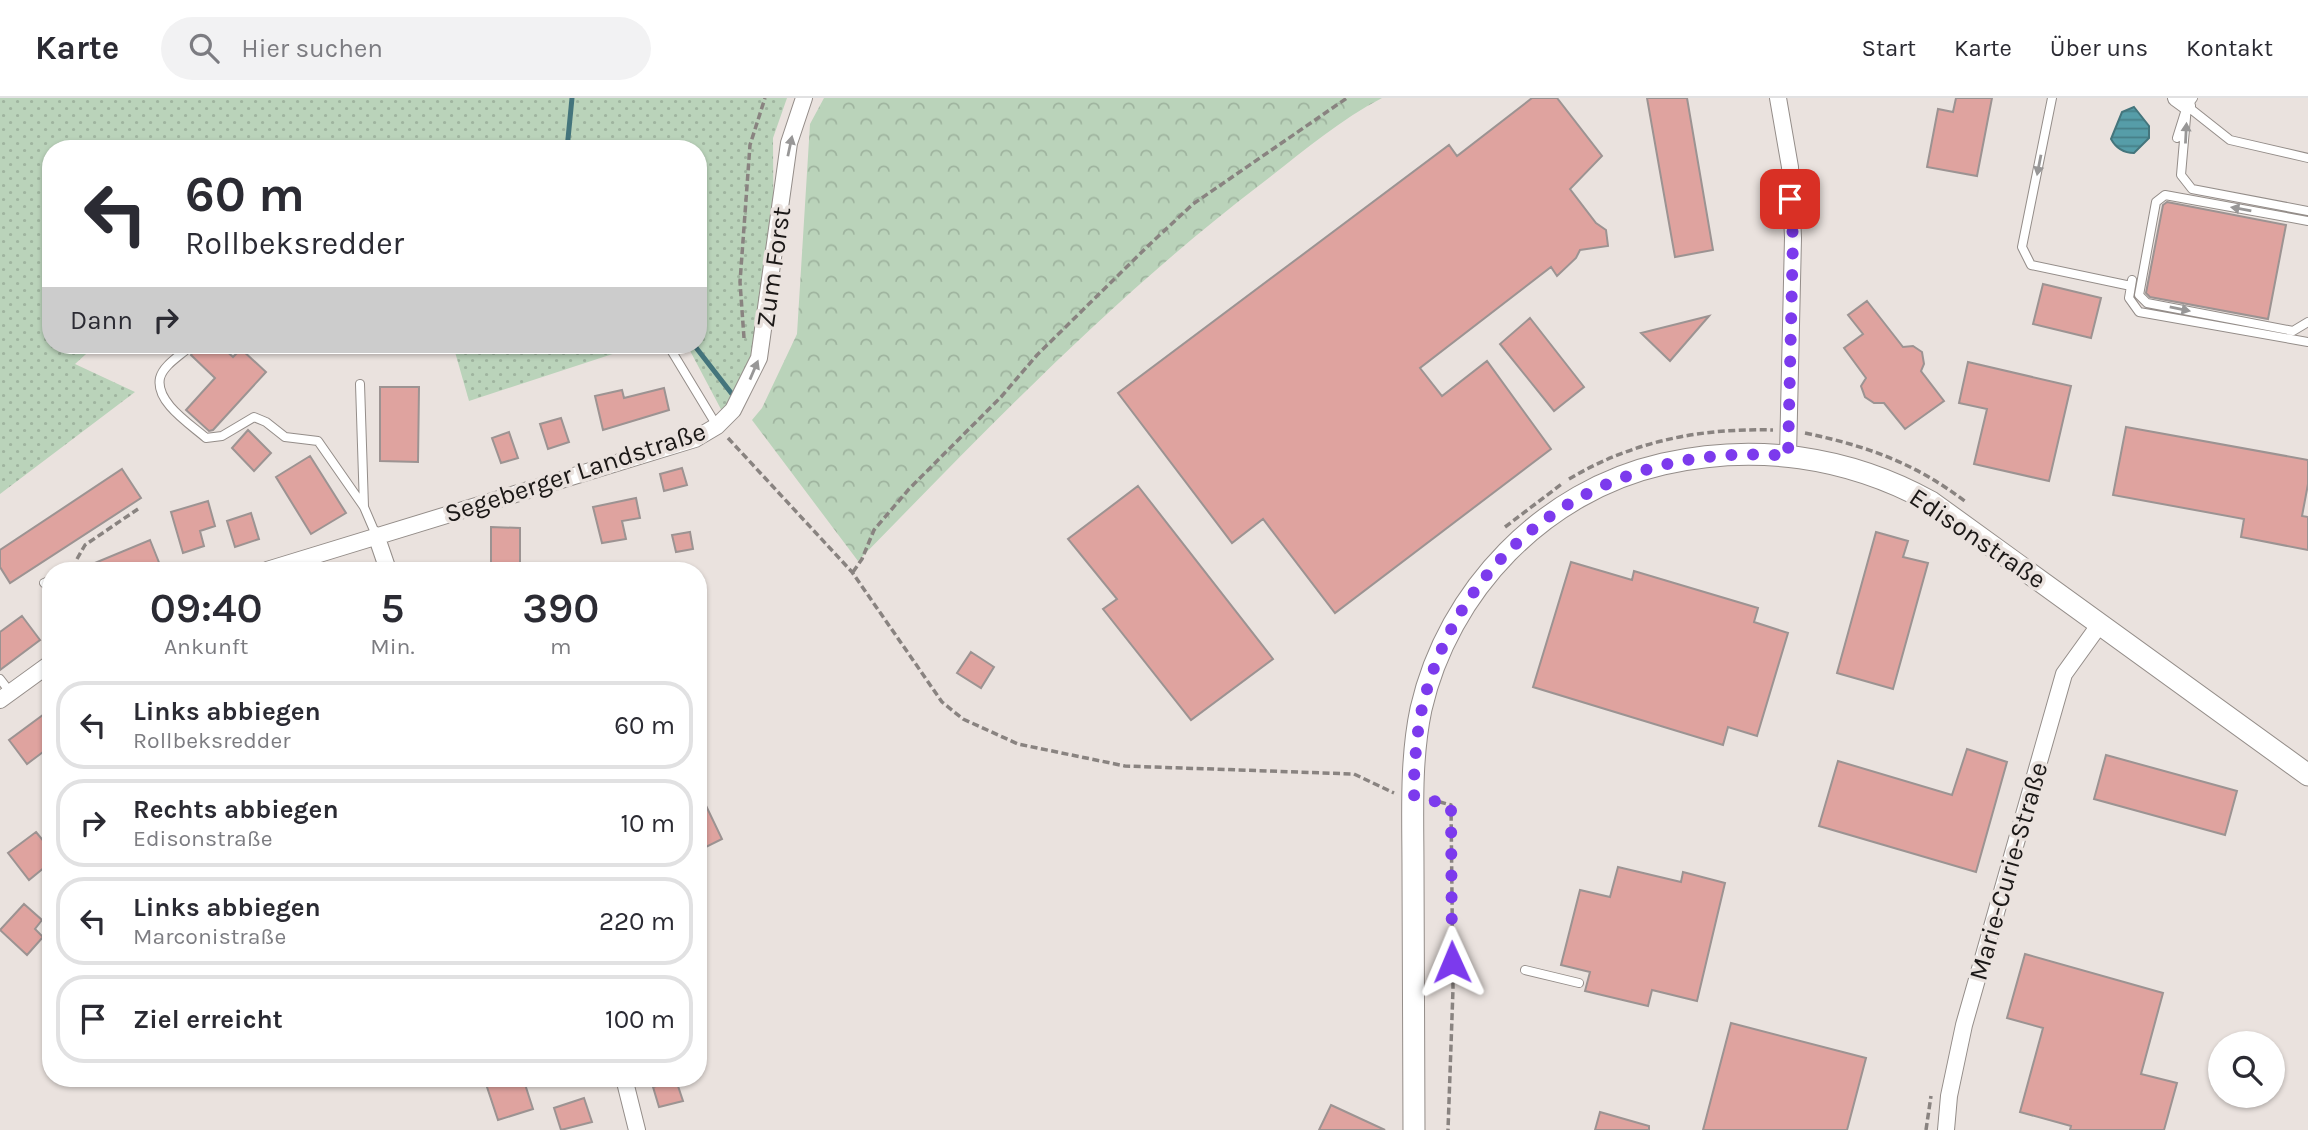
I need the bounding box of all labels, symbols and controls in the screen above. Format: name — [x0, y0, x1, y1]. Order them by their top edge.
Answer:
search box — [161, 17, 651, 80]
text: Karte — [35, 29, 119, 67]
icon: search — [185, 29, 223, 67]
text: Hier suchen — [241, 33, 383, 64]
text: Start — [1862, 34, 1916, 62]
text: Karte — [1954, 34, 2012, 62]
text: Über uns — [2050, 34, 2148, 62]
text: Kontakt — [2186, 34, 2273, 62]
one-way arrow — [2181, 121, 2192, 143]
one-way arrow — [784, 135, 795, 157]
one-way arrow — [2033, 154, 2044, 176]
text: 60 m — [185, 166, 305, 223]
icon: left — [70, 168, 161, 259]
pin — [1760, 169, 1820, 229]
icon: arrive — [1771, 180, 1809, 218]
one-way arrow — [2230, 203, 2252, 214]
street label: Zum Forst — [750, 205, 797, 329]
text: Rollbeksredder — [185, 225, 404, 262]
icon: right — [147, 301, 185, 339]
one-way arrow — [2169, 304, 2191, 315]
text: Dann — [70, 305, 133, 336]
one-way arrow — [748, 360, 760, 380]
street label: Segeberger Landstraße — [441, 416, 710, 529]
street label: Edisonstraße — [1904, 481, 2052, 595]
text: 09:40 — [150, 583, 263, 633]
text: 5 — [380, 583, 405, 633]
text: 390 — [522, 583, 599, 633]
text: Ankunft — [164, 633, 248, 660]
text: Min. — [370, 633, 415, 660]
text: m — [550, 633, 572, 660]
text: Links abbiegen — [133, 696, 321, 727]
icon: left — [74, 706, 112, 744]
text: 60 m — [614, 710, 675, 741]
text: Rollbeksredder — [133, 727, 291, 754]
street label: Marie-Curie-Straße — [1962, 758, 2054, 984]
text: Rechts abbiegen — [133, 794, 339, 825]
icon: right — [74, 804, 112, 842]
text: 10 m — [620, 808, 675, 839]
text: Edisonstraße — [133, 825, 273, 852]
text: Links abbiegen — [133, 892, 321, 923]
icon: left — [74, 902, 112, 940]
text: 220 m — [599, 906, 675, 937]
text: Marconistraße — [133, 923, 286, 950]
position arrow — [1415, 925, 1489, 999]
icon: arrive — [74, 1000, 112, 1038]
text: Ziel erreicht — [133, 1004, 283, 1035]
text: 100 m — [605, 1004, 675, 1035]
map controls — [2208, 1031, 2285, 1108]
button: search — [2208, 1031, 2285, 1108]

